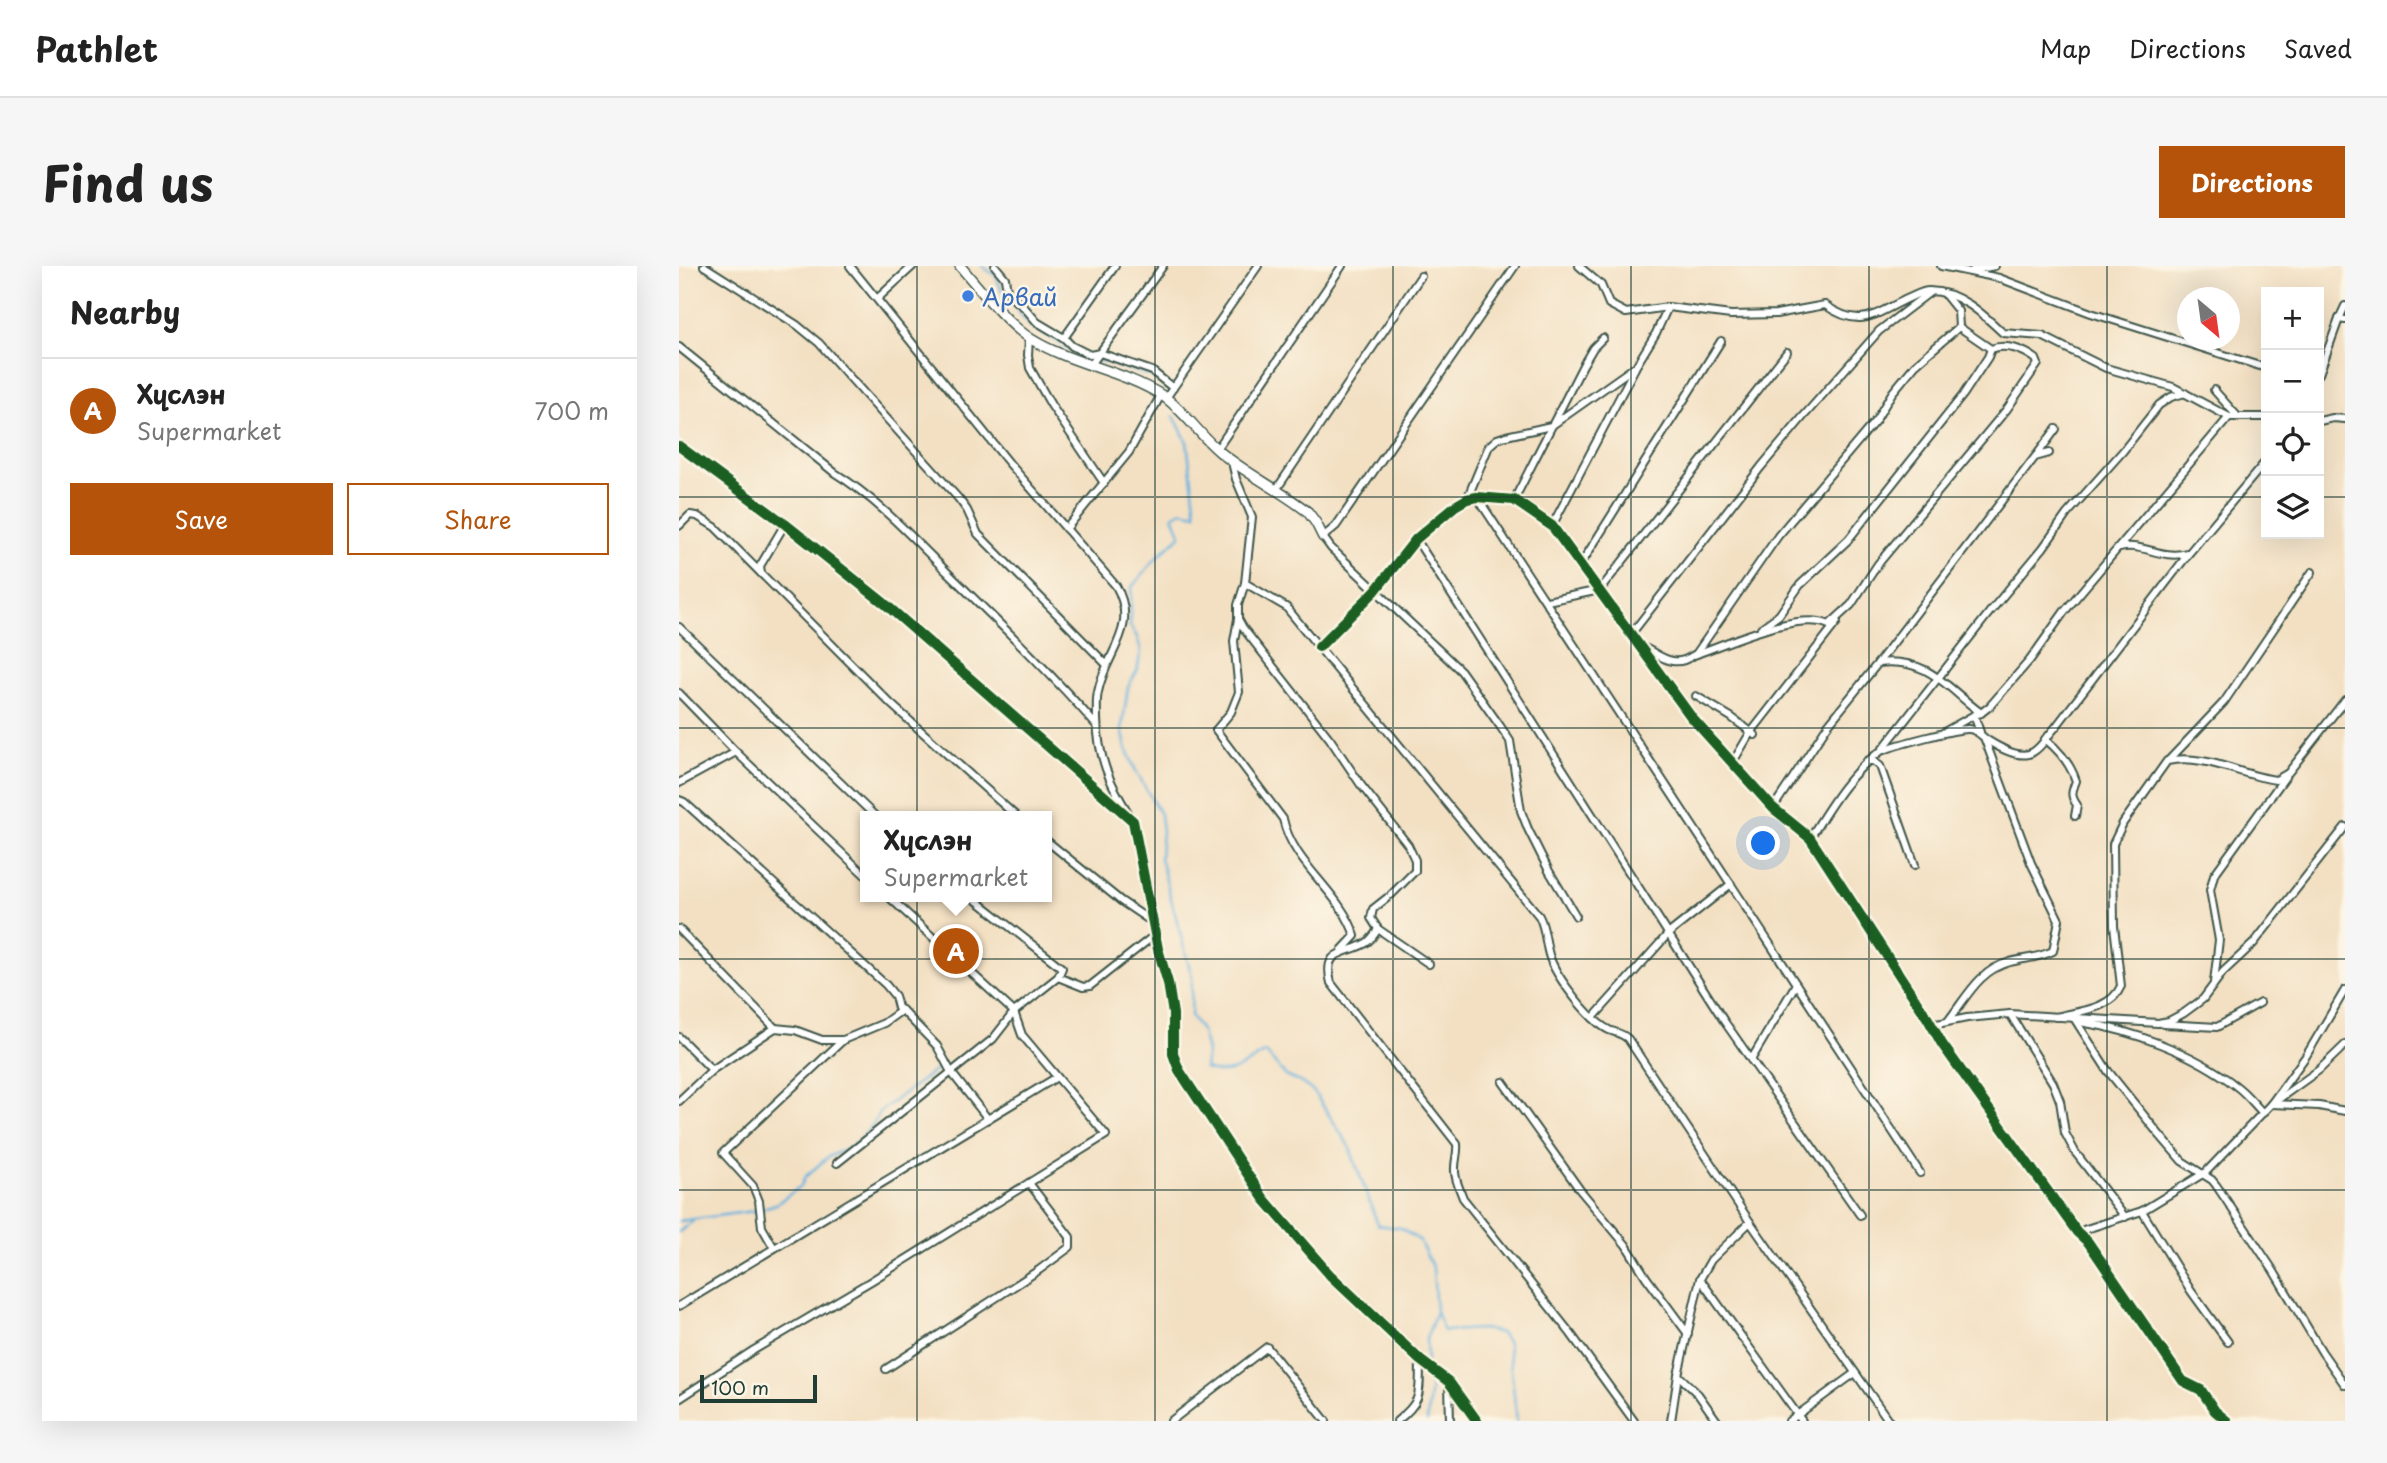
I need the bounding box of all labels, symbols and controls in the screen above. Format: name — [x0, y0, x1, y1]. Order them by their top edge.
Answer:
text: Pathlet — [35, 23, 158, 73]
text: Map — [2040, 30, 2091, 66]
text: Directions — [2129, 30, 2246, 66]
text: Saved — [2284, 30, 2352, 66]
text: Find us — [42, 145, 213, 219]
button: Directions — [2159, 146, 2345, 218]
place label: Арвай — [982, 278, 1058, 314]
north arrow — [2177, 287, 2240, 350]
map controls — [2261, 287, 2324, 539]
button: + — [2261, 287, 2324, 350]
marker: Арвай — [960, 288, 976, 304]
text: Nearby — [70, 289, 180, 334]
button: − — [2261, 350, 2324, 413]
text: Хүслэн — [137, 374, 225, 413]
text: A — [84, 393, 102, 428]
text: 700 m — [534, 393, 609, 428]
text: Supermarket — [137, 413, 281, 448]
button: locate — [2261, 413, 2324, 476]
button: layers — [2261, 476, 2324, 539]
button: Save — [70, 483, 333, 555]
button: Share — [347, 483, 609, 555]
popup — [860, 811, 1052, 902]
text: Хүслэн — [884, 820, 972, 859]
your location — [1746, 826, 1780, 860]
text: Supermarket — [884, 859, 1028, 894]
pin: A — [933, 925, 979, 977]
scale bar — [700, 1372, 817, 1404]
text: 100 m — [711, 1373, 769, 1401]

